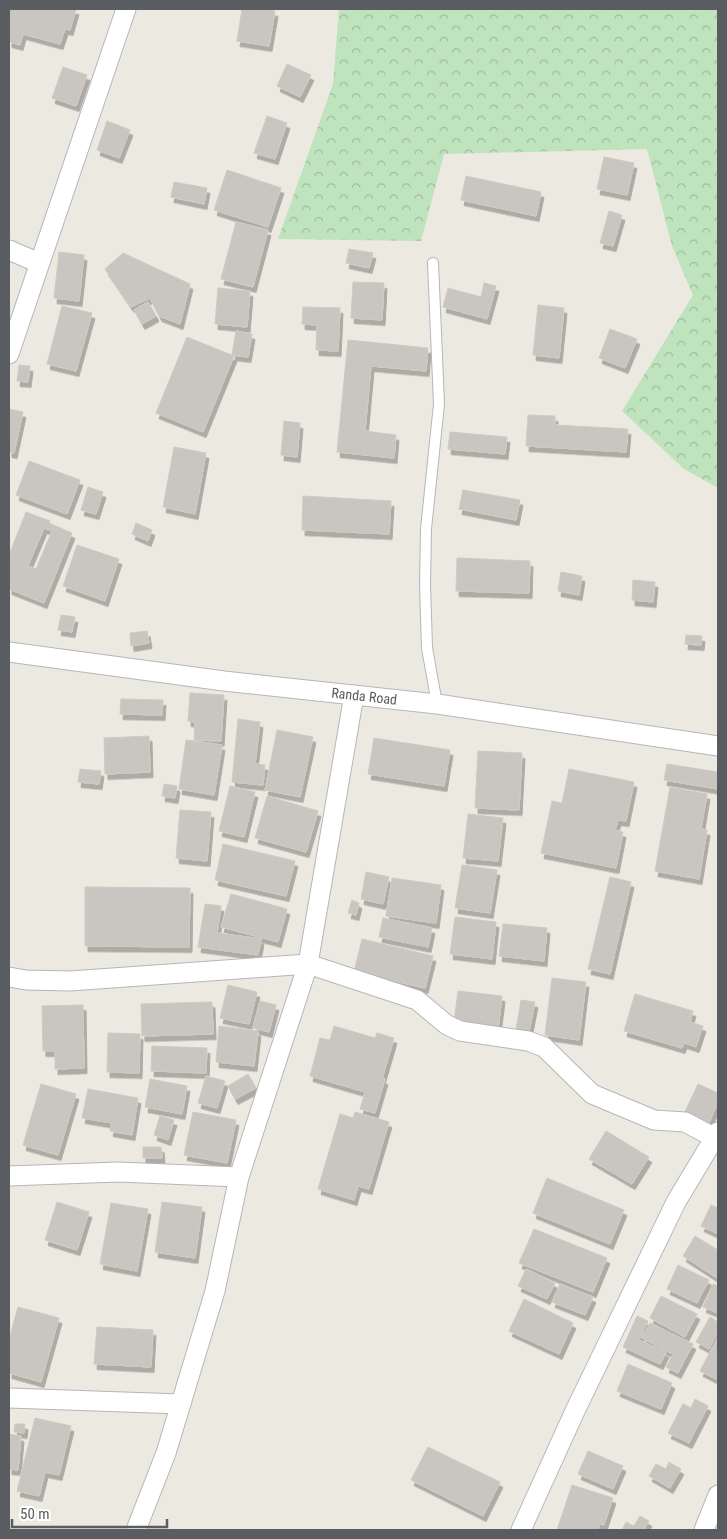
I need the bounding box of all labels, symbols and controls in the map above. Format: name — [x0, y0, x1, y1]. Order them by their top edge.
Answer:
street label: Randa Road — [331, 685, 398, 708]
scale bar — [12, 1496, 168, 1528]
text: 50 m — [20, 1505, 50, 1523]

